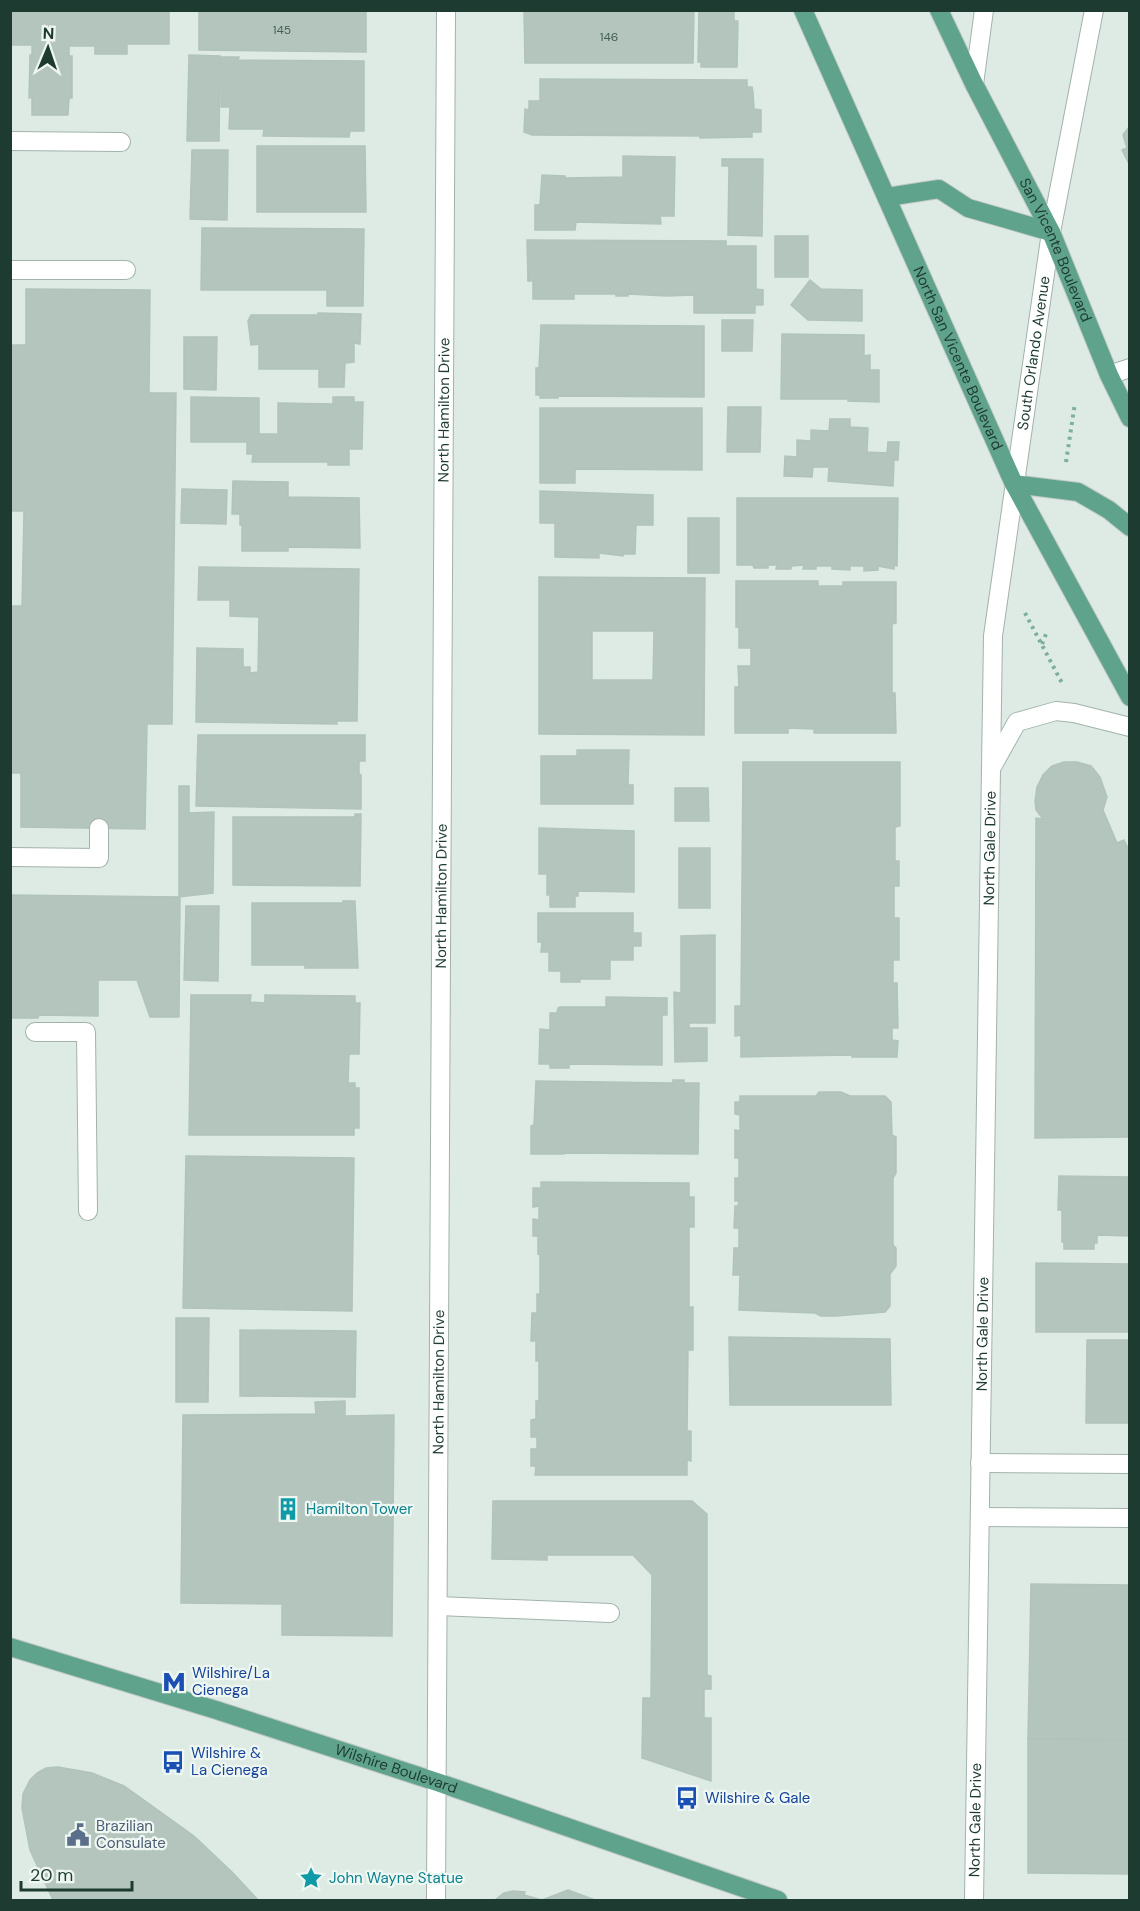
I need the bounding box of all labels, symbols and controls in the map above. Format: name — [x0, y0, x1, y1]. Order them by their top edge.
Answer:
north arrow — [18, 18, 78, 78]
house number: 145 — [273, 22, 291, 38]
text: N — [42, 23, 55, 44]
house number: 146 — [600, 29, 618, 45]
street label: San Vicente Boulevard — [1015, 175, 1096, 325]
street label: North San Vicente Boulevard — [908, 263, 1008, 453]
street label: South Orlando Avenue — [1013, 275, 1055, 431]
street label: North Hamilton Drive — [434, 338, 454, 483]
street label: North Gale Drive — [979, 791, 1001, 905]
street label: North Hamilton Drive — [431, 824, 452, 969]
street label: North Gale Drive — [972, 1277, 993, 1391]
street label: North Hamilton Drive — [428, 1310, 449, 1454]
building icon: Hamilton Tower — [275, 1496, 301, 1522]
place label: Hamilton Tower — [306, 1499, 413, 1519]
place label: Wilshire/La Cienega — [192, 1663, 270, 1700]
metro station icon: Wilshire/La Cienega — [161, 1669, 187, 1695]
street label: Wilshire Boulevard — [332, 1739, 460, 1798]
place label: Wilshire & La Cienega — [191, 1743, 268, 1780]
bus stop icon: Wilshire & La Cienega — [160, 1749, 186, 1775]
street label: North Gale Drive — [964, 1763, 986, 1877]
bus stop icon: Wilshire & Gale — [674, 1785, 700, 1811]
place label: Wilshire & Gale — [705, 1788, 810, 1808]
place label: Brazilian Consulate — [96, 1816, 166, 1853]
public building icon: Brazilian Consulate — [65, 1822, 91, 1848]
scale bar — [21, 1854, 132, 1892]
text: 20 m — [30, 1863, 73, 1887]
place icon: John Wayne Statue — [298, 1865, 324, 1891]
place label: John Wayne Statue — [329, 1868, 463, 1888]

